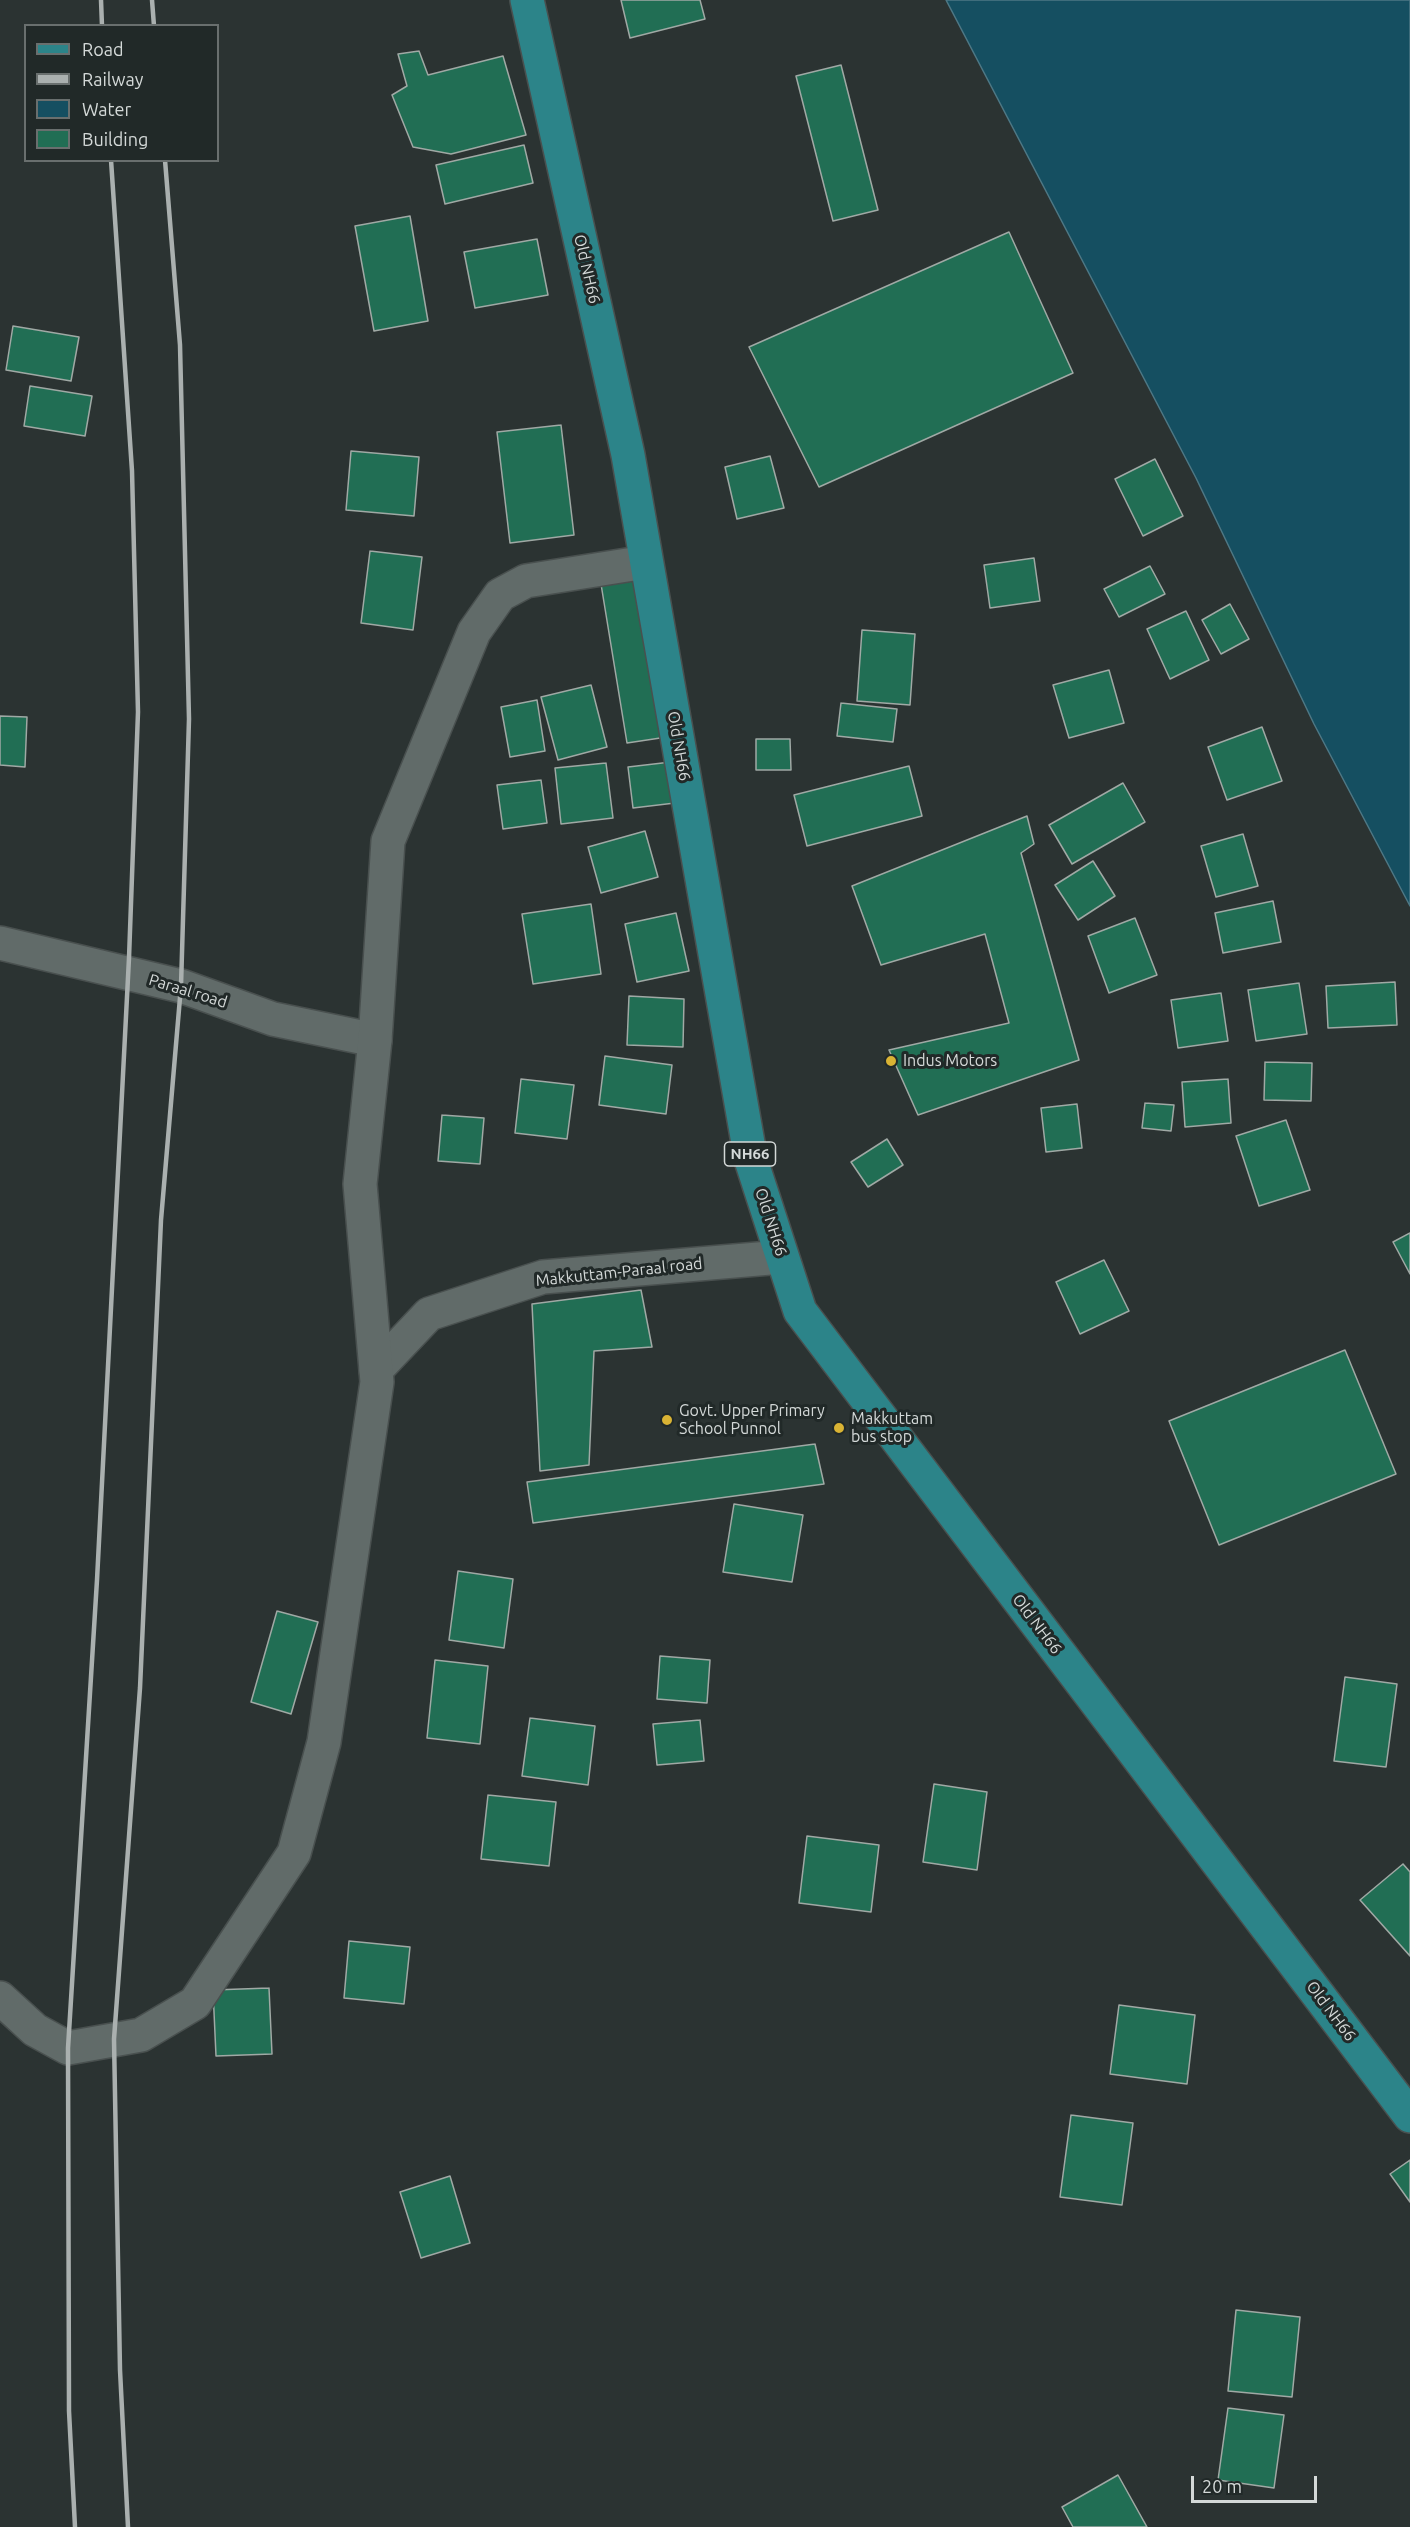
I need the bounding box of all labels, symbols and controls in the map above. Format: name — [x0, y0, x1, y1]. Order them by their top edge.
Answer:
legend — [24, 24, 219, 162]
text: Road — [82, 39, 124, 59]
text: Railway — [82, 69, 143, 89]
text: Water — [82, 99, 131, 119]
text: Building — [82, 129, 148, 149]
street label: Old NH66 — [570, 233, 604, 305]
street label: Old NH66 — [663, 710, 695, 782]
street label: Paraal road — [146, 970, 230, 1012]
place label: Indus Motors — [903, 1051, 997, 1071]
marker: Indus Motors — [884, 1054, 898, 1068]
road number: NH66 — [724, 1142, 776, 1166]
street label: Old NH66 — [751, 1186, 791, 1258]
street label: Makkuttam-Paraal road — [535, 1254, 703, 1290]
place label: Govt. Upper Primary School Punnol — [679, 1401, 825, 1439]
place label: Makkuttam bus stop — [851, 1409, 933, 1447]
marker: Govt. Upper Primary School Punnol — [660, 1413, 674, 1427]
marker: Makkuttam bus stop — [832, 1421, 846, 1435]
street label: Old NH66 — [1008, 1590, 1066, 1658]
street label: Old NH66 — [1302, 1977, 1360, 2045]
scale bar — [1194, 2464, 1320, 2502]
text: 20 m — [1202, 2476, 1242, 2496]

